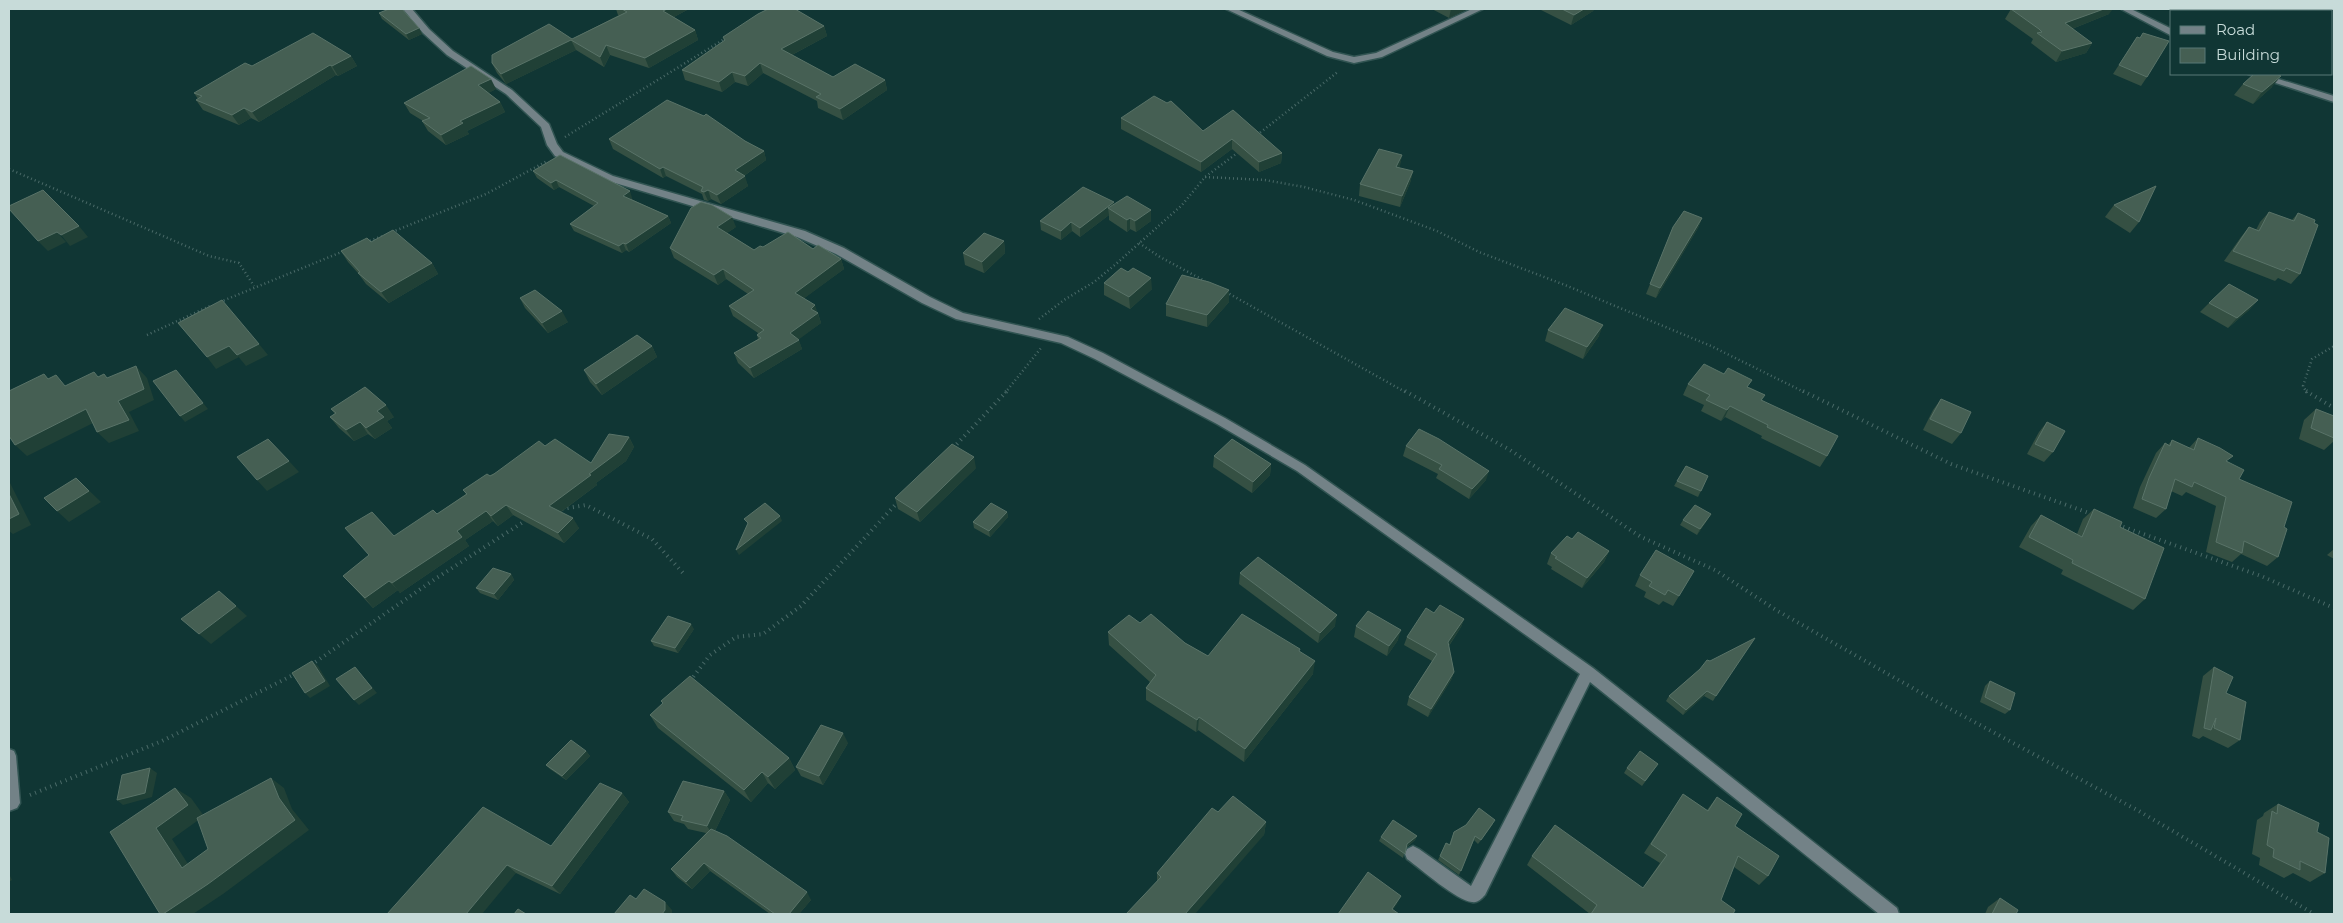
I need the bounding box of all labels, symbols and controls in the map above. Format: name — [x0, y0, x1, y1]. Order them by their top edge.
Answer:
legend — [2170, 10, 2333, 75]
text: Road — [2216, 20, 2255, 39]
text: Building — [2216, 45, 2280, 64]

